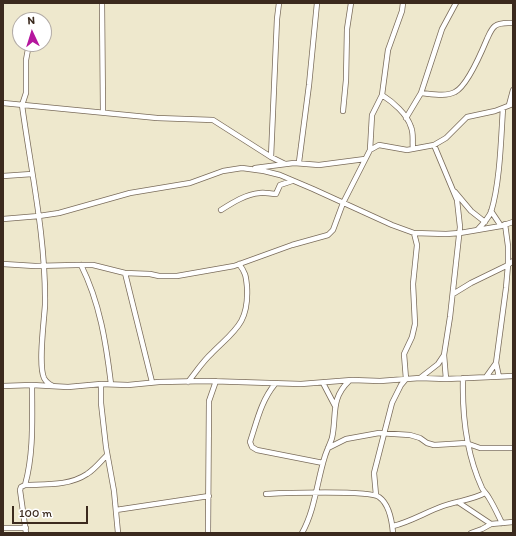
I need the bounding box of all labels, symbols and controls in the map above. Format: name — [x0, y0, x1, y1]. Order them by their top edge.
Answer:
north arrow — [12, 12, 52, 52]
text: N — [27, 14, 35, 27]
scale bar — [14, 498, 90, 524]
text: 100 m — [19, 506, 52, 520]

